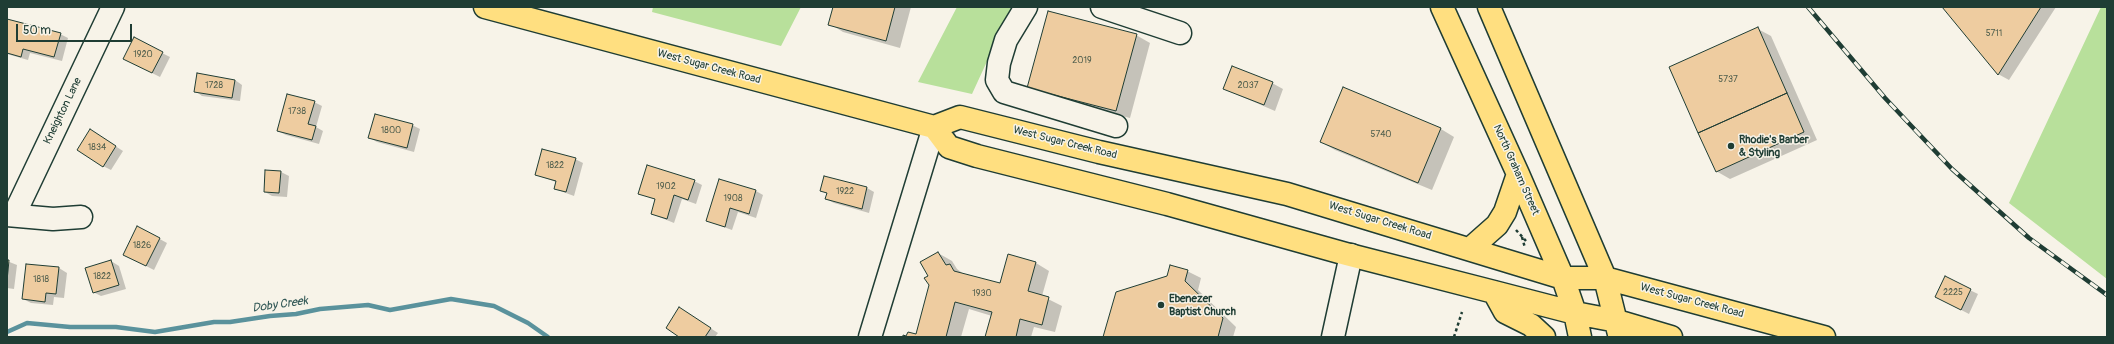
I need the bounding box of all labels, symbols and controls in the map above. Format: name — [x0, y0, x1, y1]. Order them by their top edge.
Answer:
scale bar — [18, 16, 134, 42]
text: 50 m — [23, 23, 51, 38]
house number: 5711 — [1986, 29, 2002, 39]
street label: West Sugar Creek Road — [656, 47, 762, 87]
house number: 1920 — [133, 50, 153, 60]
house number: 2019 — [1072, 56, 1092, 66]
house number: 5737 — [1718, 75, 1738, 85]
street label: Kneighton Lane — [41, 76, 85, 146]
house number: 1728 — [205, 81, 223, 91]
house number: 2037 — [1238, 81, 1258, 91]
house number: 1738 — [288, 107, 306, 117]
street label: North Graham Street — [1490, 123, 1542, 217]
street label: West Sugar Creek Road — [1012, 124, 1118, 162]
house number: 1800 — [381, 126, 401, 136]
house number: 5740 — [1370, 130, 1392, 140]
place label: Rhodie's Barber & Styling — [1739, 133, 1809, 159]
marker: Rhodie's Barber & Styling — [1726, 141, 1736, 151]
house number: 1834 — [88, 143, 106, 153]
house number: 1822 — [546, 161, 564, 171]
house number: 1902 — [656, 182, 676, 192]
house number: 1922 — [836, 187, 854, 197]
house number: 1908 — [724, 194, 742, 204]
street label: West Sugar Creek Road — [1327, 199, 1433, 243]
house number: 1826 — [133, 241, 151, 251]
house number: 1822 — [93, 272, 111, 282]
house number: 1818 — [33, 275, 49, 285]
street label: West Sugar Creek Road — [1639, 281, 1745, 321]
house number: 2225 — [1943, 288, 1963, 298]
house number: 1930 — [972, 289, 992, 299]
place label: Ebenezer Baptist Church — [1169, 292, 1236, 318]
water label: Doby Creek — [251, 294, 309, 316]
marker: Ebenezer Baptist Church — [1156, 300, 1166, 310]

